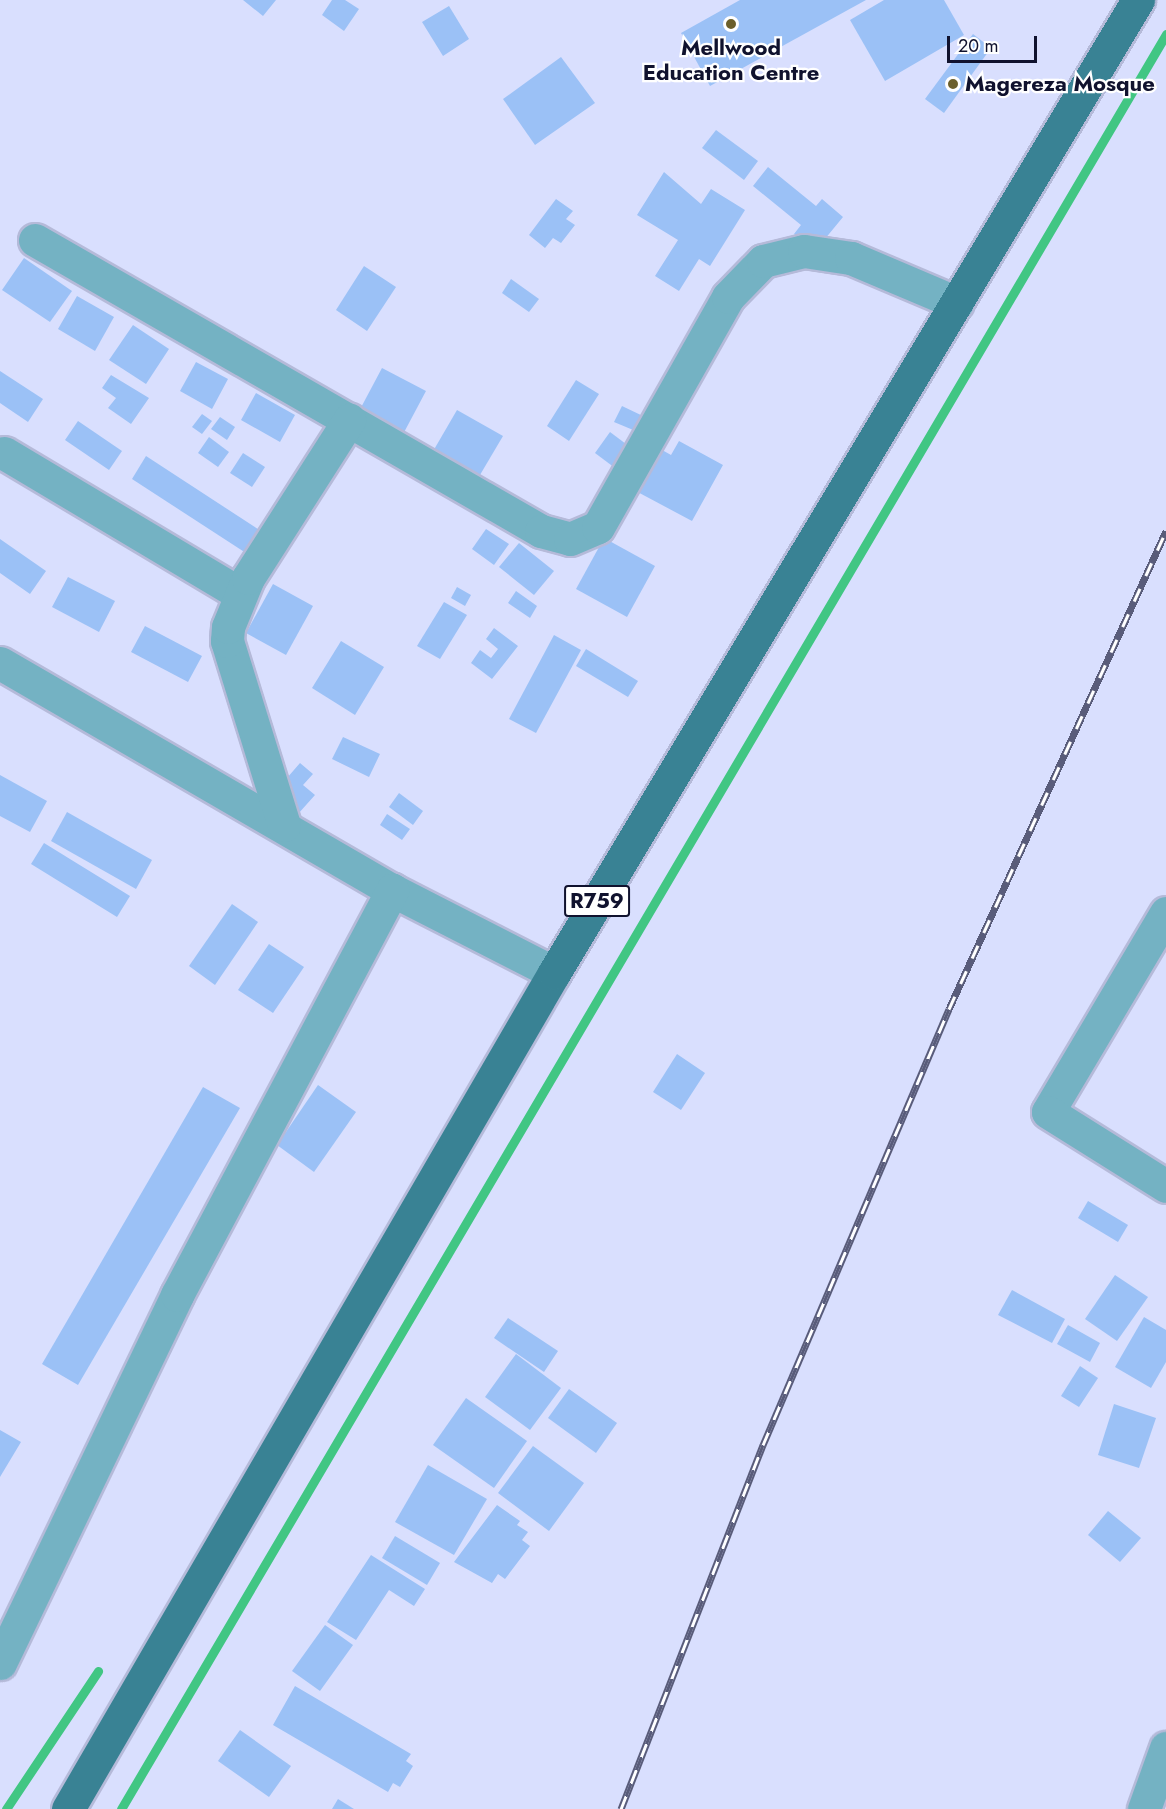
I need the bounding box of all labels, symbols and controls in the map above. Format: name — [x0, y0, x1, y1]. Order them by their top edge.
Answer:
marker: Mellwood Education Centre — [724, 17, 738, 31]
scale bar — [950, 24, 1040, 62]
text: 20 m — [958, 33, 998, 59]
place label: Mellwood Education Centre — [643, 34, 819, 86]
place label: Magereza Mosque — [965, 71, 1155, 97]
marker: Magereza Mosque — [946, 77, 960, 91]
road number: R759 — [564, 883, 630, 919]

